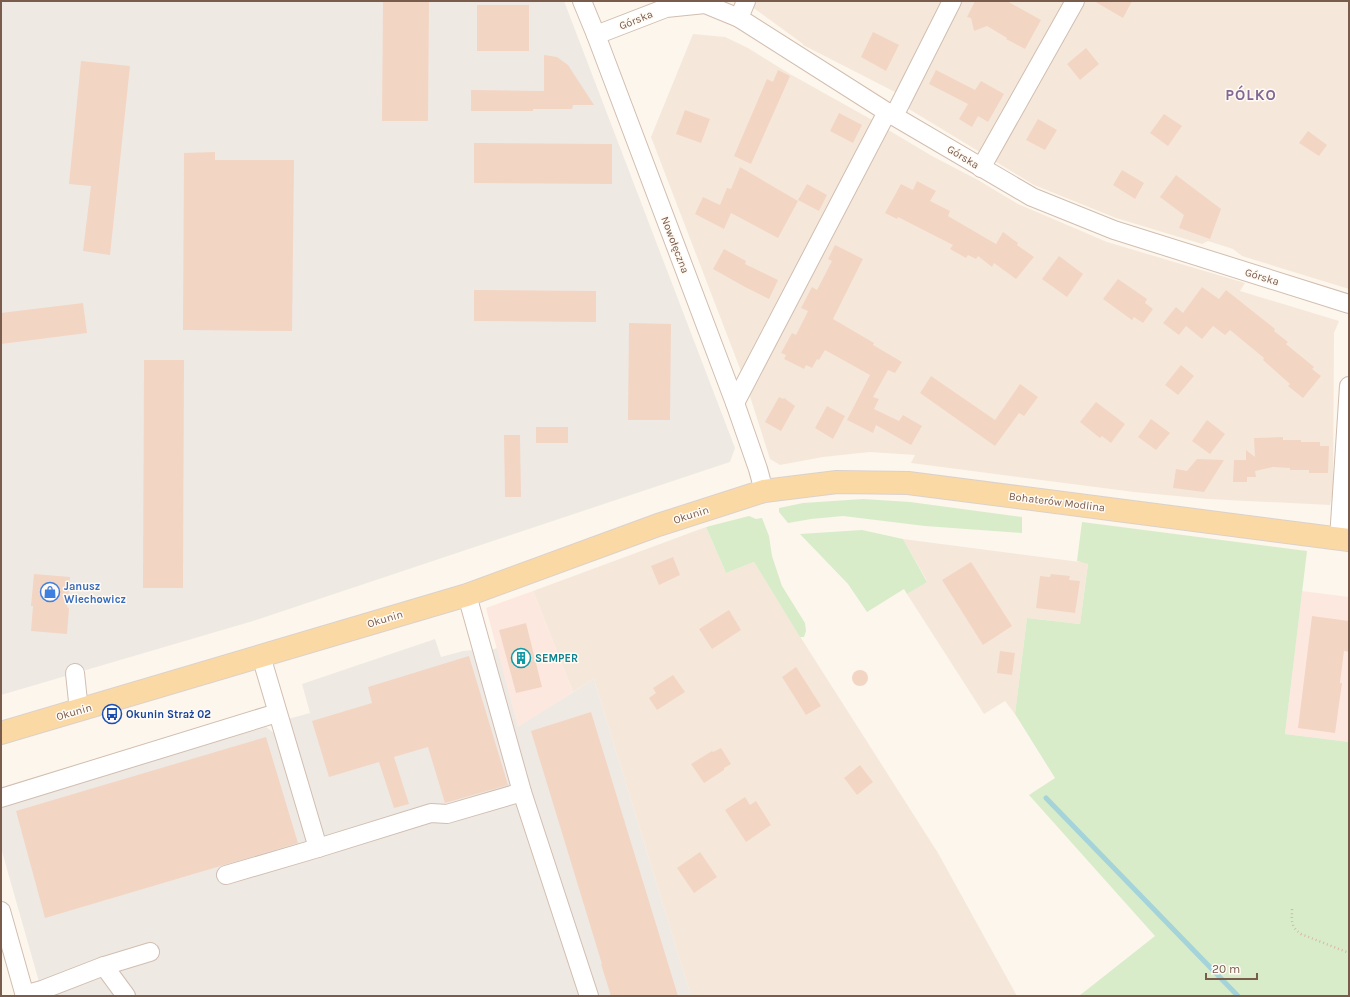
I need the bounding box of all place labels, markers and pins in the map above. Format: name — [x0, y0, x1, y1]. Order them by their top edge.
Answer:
place label: Janusz Wiechowicz — [64, 580, 126, 606]
shop icon: Janusz Wiechowicz — [39, 581, 61, 603]
building icon: SEMPER — [510, 647, 532, 669]
place label: SEMPER — [535, 652, 578, 665]
bus stop icon: Okunin Straż 02 — [101, 703, 123, 725]
place label: Okunin Straż 02 — [126, 708, 211, 721]

